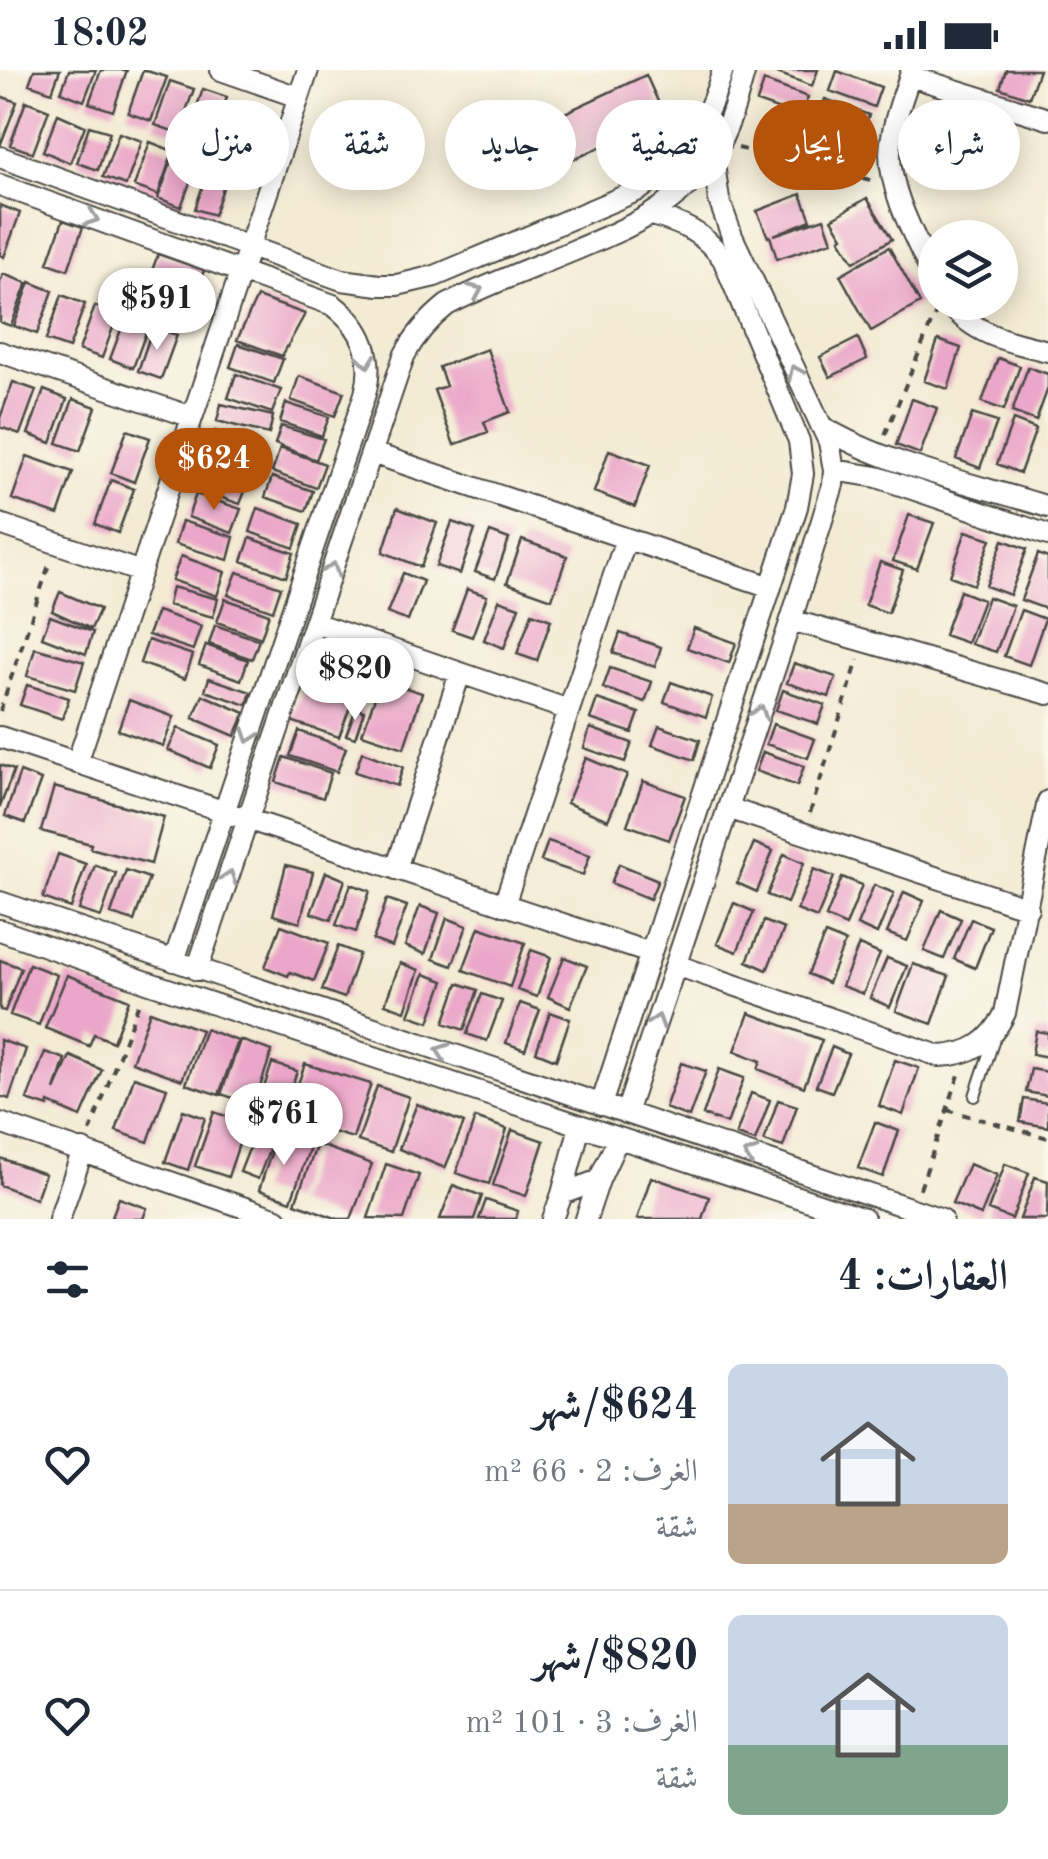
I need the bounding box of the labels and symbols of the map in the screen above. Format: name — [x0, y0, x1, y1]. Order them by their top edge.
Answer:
one-way arrow — [82, 206, 99, 227]
pin: $591 — [98, 268, 216, 353]
one-way arrow — [466, 283, 484, 303]
one-way arrow — [356, 353, 377, 369]
one-way arrow — [788, 364, 808, 382]
pin: $624 — [155, 428, 273, 513]
one-way arrow — [321, 562, 341, 579]
pin: $820 — [296, 638, 414, 723]
one-way arrow — [748, 705, 769, 722]
one-way arrow — [241, 726, 262, 743]
one-way arrow — [217, 870, 237, 887]
one-way arrow — [646, 1013, 666, 1030]
one-way arrow — [434, 1043, 451, 1063]
pin: $761 — [225, 1083, 343, 1168]
one-way arrow — [742, 1146, 759, 1166]

